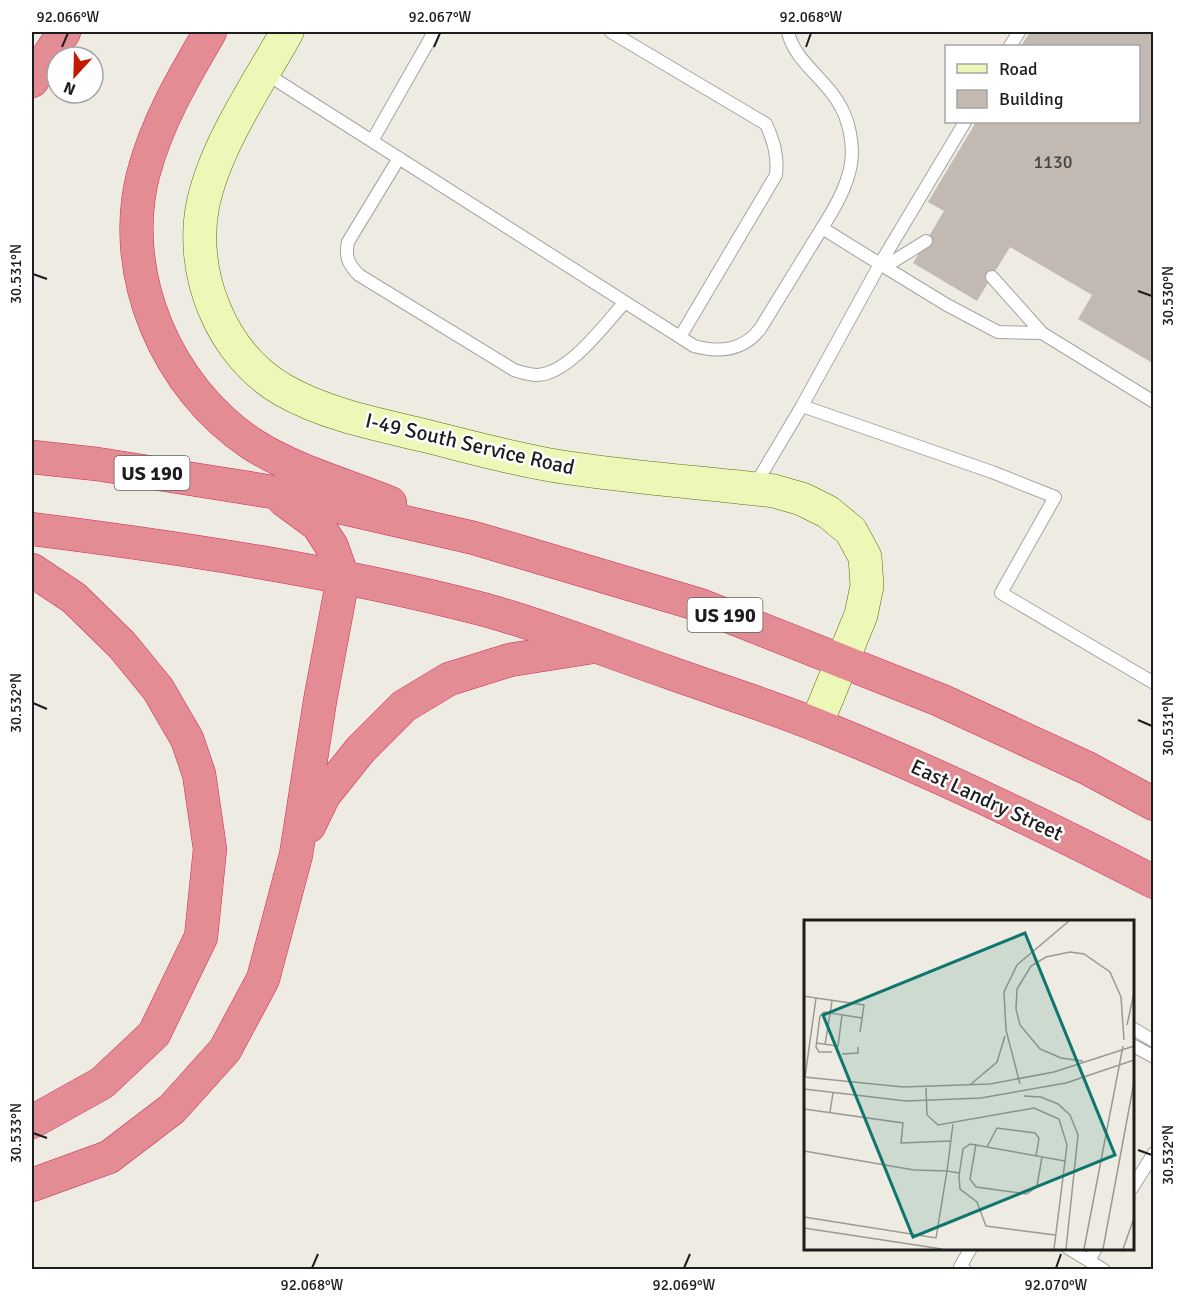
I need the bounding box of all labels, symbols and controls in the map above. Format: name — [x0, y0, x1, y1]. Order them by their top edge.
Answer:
text: 92.066°W — [37, 8, 100, 26]
text: 92.067°W — [409, 8, 472, 26]
text: 92.068°W — [780, 8, 843, 26]
north arrow — [45, 45, 105, 105]
legend — [945, 45, 1140, 123]
text: Road — [999, 58, 1038, 80]
text: N — [61, 77, 79, 99]
text: Building — [999, 88, 1063, 110]
house number: 1130 — [1034, 151, 1072, 173]
text: 30.531°N — [7, 244, 25, 304]
text: 30.530°N — [1159, 266, 1177, 326]
street label: I-49 South Service Road — [363, 407, 577, 481]
road number: US 190 — [114, 456, 190, 490]
road number: US 190 — [688, 598, 762, 632]
text: 30.532°N — [7, 673, 25, 733]
text: 30.531°N — [1159, 696, 1177, 756]
street label: East Landry Street — [907, 753, 1067, 847]
inset map — [804, 920, 1134, 1250]
text: 30.533°N — [7, 1103, 25, 1163]
text: 30.532°N — [1159, 1125, 1177, 1185]
text: 92.068°W — [281, 1276, 344, 1294]
text: 92.069°W — [653, 1276, 716, 1294]
text: 92.070°W — [1025, 1276, 1088, 1294]

